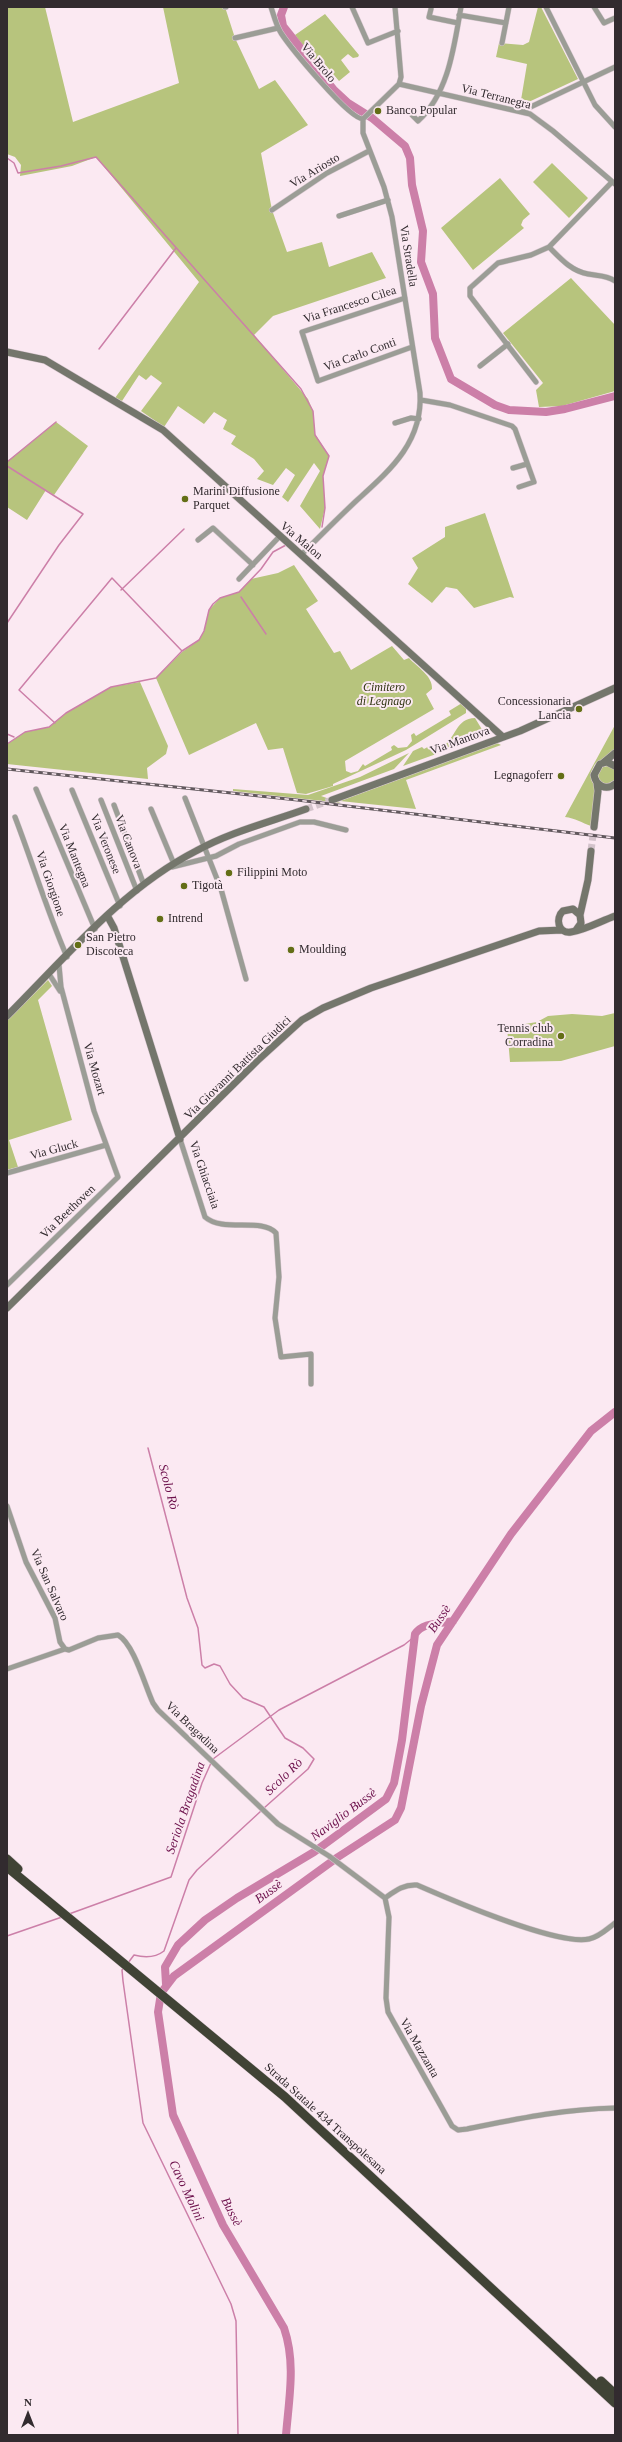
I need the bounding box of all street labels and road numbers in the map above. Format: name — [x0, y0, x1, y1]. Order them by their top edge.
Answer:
street label: Via Brolo — [297, 40, 339, 86]
street label: Via Terranegra — [460, 81, 532, 113]
street label: Via Ariosto — [287, 151, 343, 191]
street label: Via Stradella — [396, 224, 420, 288]
street label: Via Francesco Cilea — [302, 283, 398, 327]
street label: Via Carlo Conti — [322, 335, 398, 375]
street label: Via Malon — [277, 519, 325, 563]
street label: Via Mantova — [428, 724, 492, 758]
street label: Via Veronese — [86, 812, 124, 876]
street label: Via Canova — [111, 813, 145, 871]
street label: Via Mantegna — [55, 822, 93, 890]
street label: Via Giorgione — [32, 849, 68, 919]
street label: Via Giovanni Battista Giudici — [182, 1013, 294, 1123]
street label: Via Mozart — [80, 1041, 108, 1097]
street label: Via Gluck — [29, 1137, 79, 1163]
street label: Via Ghiacciaia — [186, 1139, 222, 1211]
street label: Via Beethoven — [37, 1182, 99, 1242]
street label: Via San Salvaro — [27, 1547, 71, 1623]
street label: Via Bragadina — [162, 1699, 222, 1757]
street label: Via Mazzanta — [396, 2016, 442, 2080]
street label: Strada Statale 434 Transpolesana — [261, 2060, 389, 2178]

